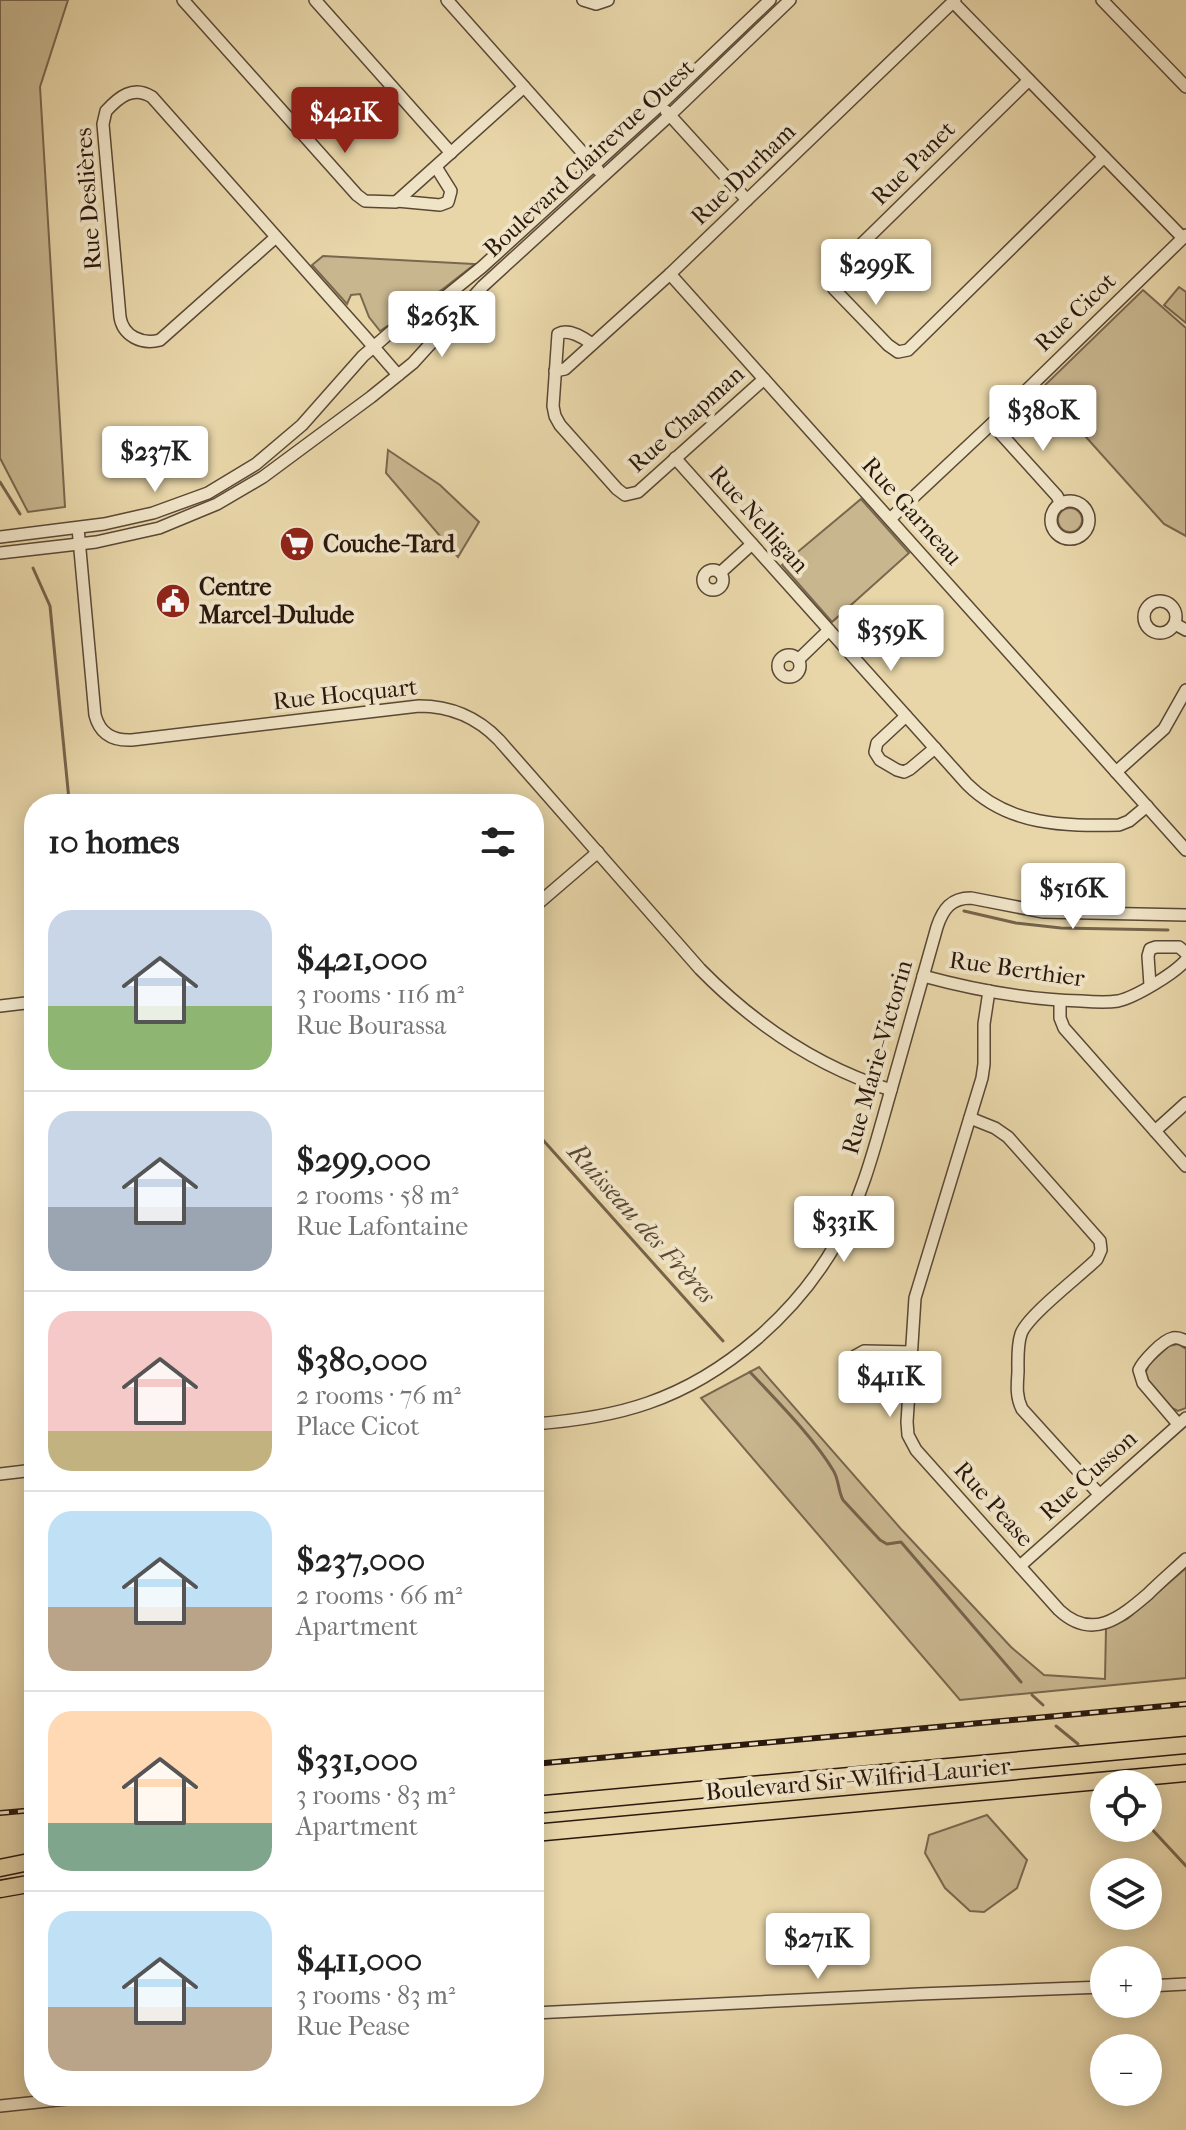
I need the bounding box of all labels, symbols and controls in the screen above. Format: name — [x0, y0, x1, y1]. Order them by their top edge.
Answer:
street label: Boulevard Clairevue Ouest — [478, 53, 700, 263]
pin: $421K — [289, 87, 401, 155]
text: $421K — [309, 97, 381, 128]
street label: Rue Panet — [865, 115, 961, 211]
street label: Rue Durham — [685, 117, 801, 231]
street label: Rue Deslières — [69, 127, 107, 271]
pin: $299K — [820, 239, 932, 307]
text: $299K — [839, 249, 913, 280]
street label: Rue Cicot — [1029, 266, 1122, 357]
pin: $263K — [386, 291, 498, 359]
text: $263K — [406, 301, 478, 332]
street label: Rue Chapman — [622, 360, 750, 478]
pin: $380K — [987, 385, 1099, 453]
text: $380K — [1007, 395, 1079, 426]
pin: $237K — [99, 426, 211, 494]
text: $237K — [120, 436, 190, 467]
street label: Rue Garneau — [856, 451, 968, 571]
street label: Rue Nelligan — [703, 459, 815, 579]
supermarket icon: Couche-Tard — [278, 525, 316, 563]
place label: Couche-Tard — [323, 530, 456, 558]
place label: Centre Marcel-Dulude — [199, 573, 354, 629]
public building icon: Centre Marcel-Dulude — [154, 582, 192, 620]
pin: $359K — [835, 605, 947, 673]
text: $359K — [857, 615, 925, 646]
street label: Rue Hocquart — [271, 672, 419, 716]
icon: filters — [476, 820, 520, 864]
text: 10 homes — [48, 822, 179, 862]
pin: $516K — [1017, 863, 1129, 931]
text: $516K — [1039, 873, 1107, 904]
text: $421,000 — [296, 939, 428, 979]
icon: home — [112, 942, 208, 1038]
street label: Rue Berthier — [948, 946, 1087, 992]
street label: Rue Marie-Victorin — [836, 957, 918, 1157]
text: 3 rooms · 116 m² — [296, 979, 464, 1010]
text: Rue Bourassa — [296, 1010, 446, 1041]
water label: Ruisseau des Frères — [560, 1135, 722, 1311]
text: $299,000 — [296, 1140, 431, 1180]
icon: home — [112, 1143, 208, 1239]
text: 2 rooms · 58 m² — [296, 1180, 459, 1211]
pin: $331K — [788, 1196, 900, 1264]
text: $331K — [812, 1206, 876, 1237]
text: Rue Lafontaine — [296, 1211, 468, 1242]
text: $380,000 — [296, 1340, 428, 1380]
icon: home — [112, 1343, 208, 1439]
pin: $411K — [834, 1351, 946, 1419]
text: $411K — [856, 1361, 924, 1392]
text: 2 rooms · 76 m² — [296, 1380, 461, 1411]
text: Place Cicot — [296, 1411, 419, 1442]
street label: Rue Cusson — [1034, 1424, 1142, 1526]
street label: Rue Pease — [948, 1456, 1040, 1553]
text: $237,000 — [296, 1540, 425, 1580]
icon: home — [112, 1543, 208, 1639]
text: 2 rooms · 66 m² — [296, 1580, 462, 1611]
text: Apartment — [296, 1611, 418, 1642]
text: $331,000 — [296, 1740, 418, 1780]
icon: home — [112, 1743, 208, 1839]
street label: Boulevard Sir-Wilfrid-Laurier — [704, 1752, 1012, 1806]
map controls — [1090, 1770, 1162, 2106]
button: locate — [1090, 1770, 1162, 1842]
text: 3 rooms · 83 m² — [296, 1780, 455, 1811]
text: Apartment — [296, 1811, 418, 1842]
button: layers — [1090, 1858, 1162, 1930]
pin: $271K — [762, 1913, 874, 1981]
text: $271K — [784, 1923, 852, 1954]
text: $411,000 — [296, 1940, 422, 1980]
icon: home — [112, 1943, 208, 2039]
button: + — [1090, 1946, 1162, 2018]
text: 3 rooms · 83 m² — [296, 1980, 455, 2011]
text: Rue Pease — [296, 2011, 410, 2042]
button: − — [1090, 2034, 1162, 2106]

